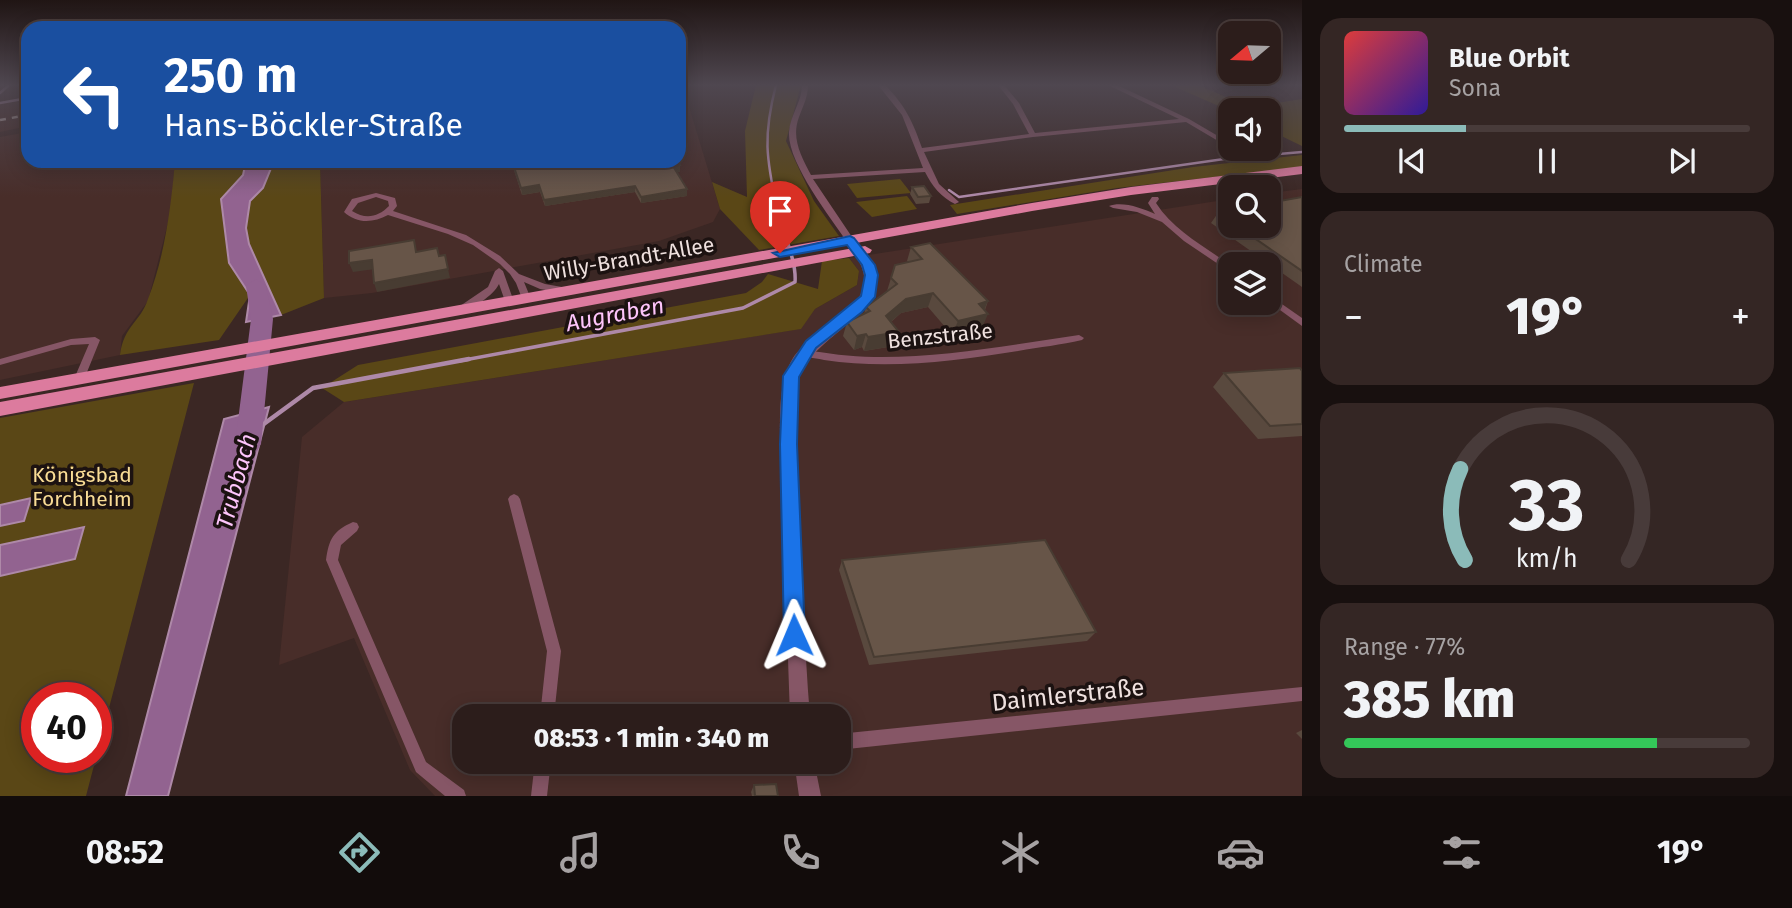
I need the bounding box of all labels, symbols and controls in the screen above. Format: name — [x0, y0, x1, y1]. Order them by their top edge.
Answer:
north arrow — [1218, 21, 1281, 84]
map controls — [1218, 21, 1281, 315]
text: Blue Orbit — [1449, 43, 1569, 74]
text: 250 m — [164, 46, 297, 105]
icon: left — [49, 49, 140, 140]
text: Sona — [1449, 74, 1501, 102]
button: sound — [1218, 98, 1281, 161]
text: Hans-Böckler-Straße — [164, 106, 463, 144]
icon: previous — [1393, 142, 1431, 180]
icon: pause — [1528, 142, 1566, 180]
icon: next — [1663, 142, 1701, 180]
button: search — [1218, 175, 1281, 238]
pin — [750, 181, 810, 253]
icon: arrive — [761, 192, 799, 230]
street label: Willy-Brandt-Allee — [542, 231, 716, 287]
text: Climate — [1344, 250, 1423, 278]
button: layers — [1218, 252, 1281, 315]
text: 19° — [1506, 285, 1588, 348]
water label: Augraben — [563, 291, 666, 337]
text: − — [1344, 294, 1363, 340]
text: + — [1731, 294, 1750, 340]
street label: Benzstraße — [886, 318, 994, 354]
water label: Trubbach — [210, 431, 262, 531]
park label: Königsbad Forchheim — [32, 462, 132, 512]
text: 33 — [1508, 463, 1585, 550]
text: km/h — [1516, 544, 1578, 574]
position arrow — [757, 598, 831, 672]
text: Range · 77% — [1344, 633, 1465, 661]
text: 385 km — [1344, 668, 1515, 731]
street label: Daimlerstraße — [990, 673, 1146, 717]
speed limit sign: 40 — [21, 682, 112, 773]
text: 08:53 · 1 min · 340 m — [534, 723, 769, 754]
icon: directions — [335, 828, 384, 877]
icon: music — [556, 828, 605, 877]
icon: phone — [776, 828, 825, 877]
icon: climate — [996, 828, 1045, 877]
icon: car — [1216, 828, 1265, 877]
icon: filters — [1437, 828, 1486, 877]
text: 08:52 — [86, 833, 164, 871]
text: 19° — [1657, 833, 1706, 871]

